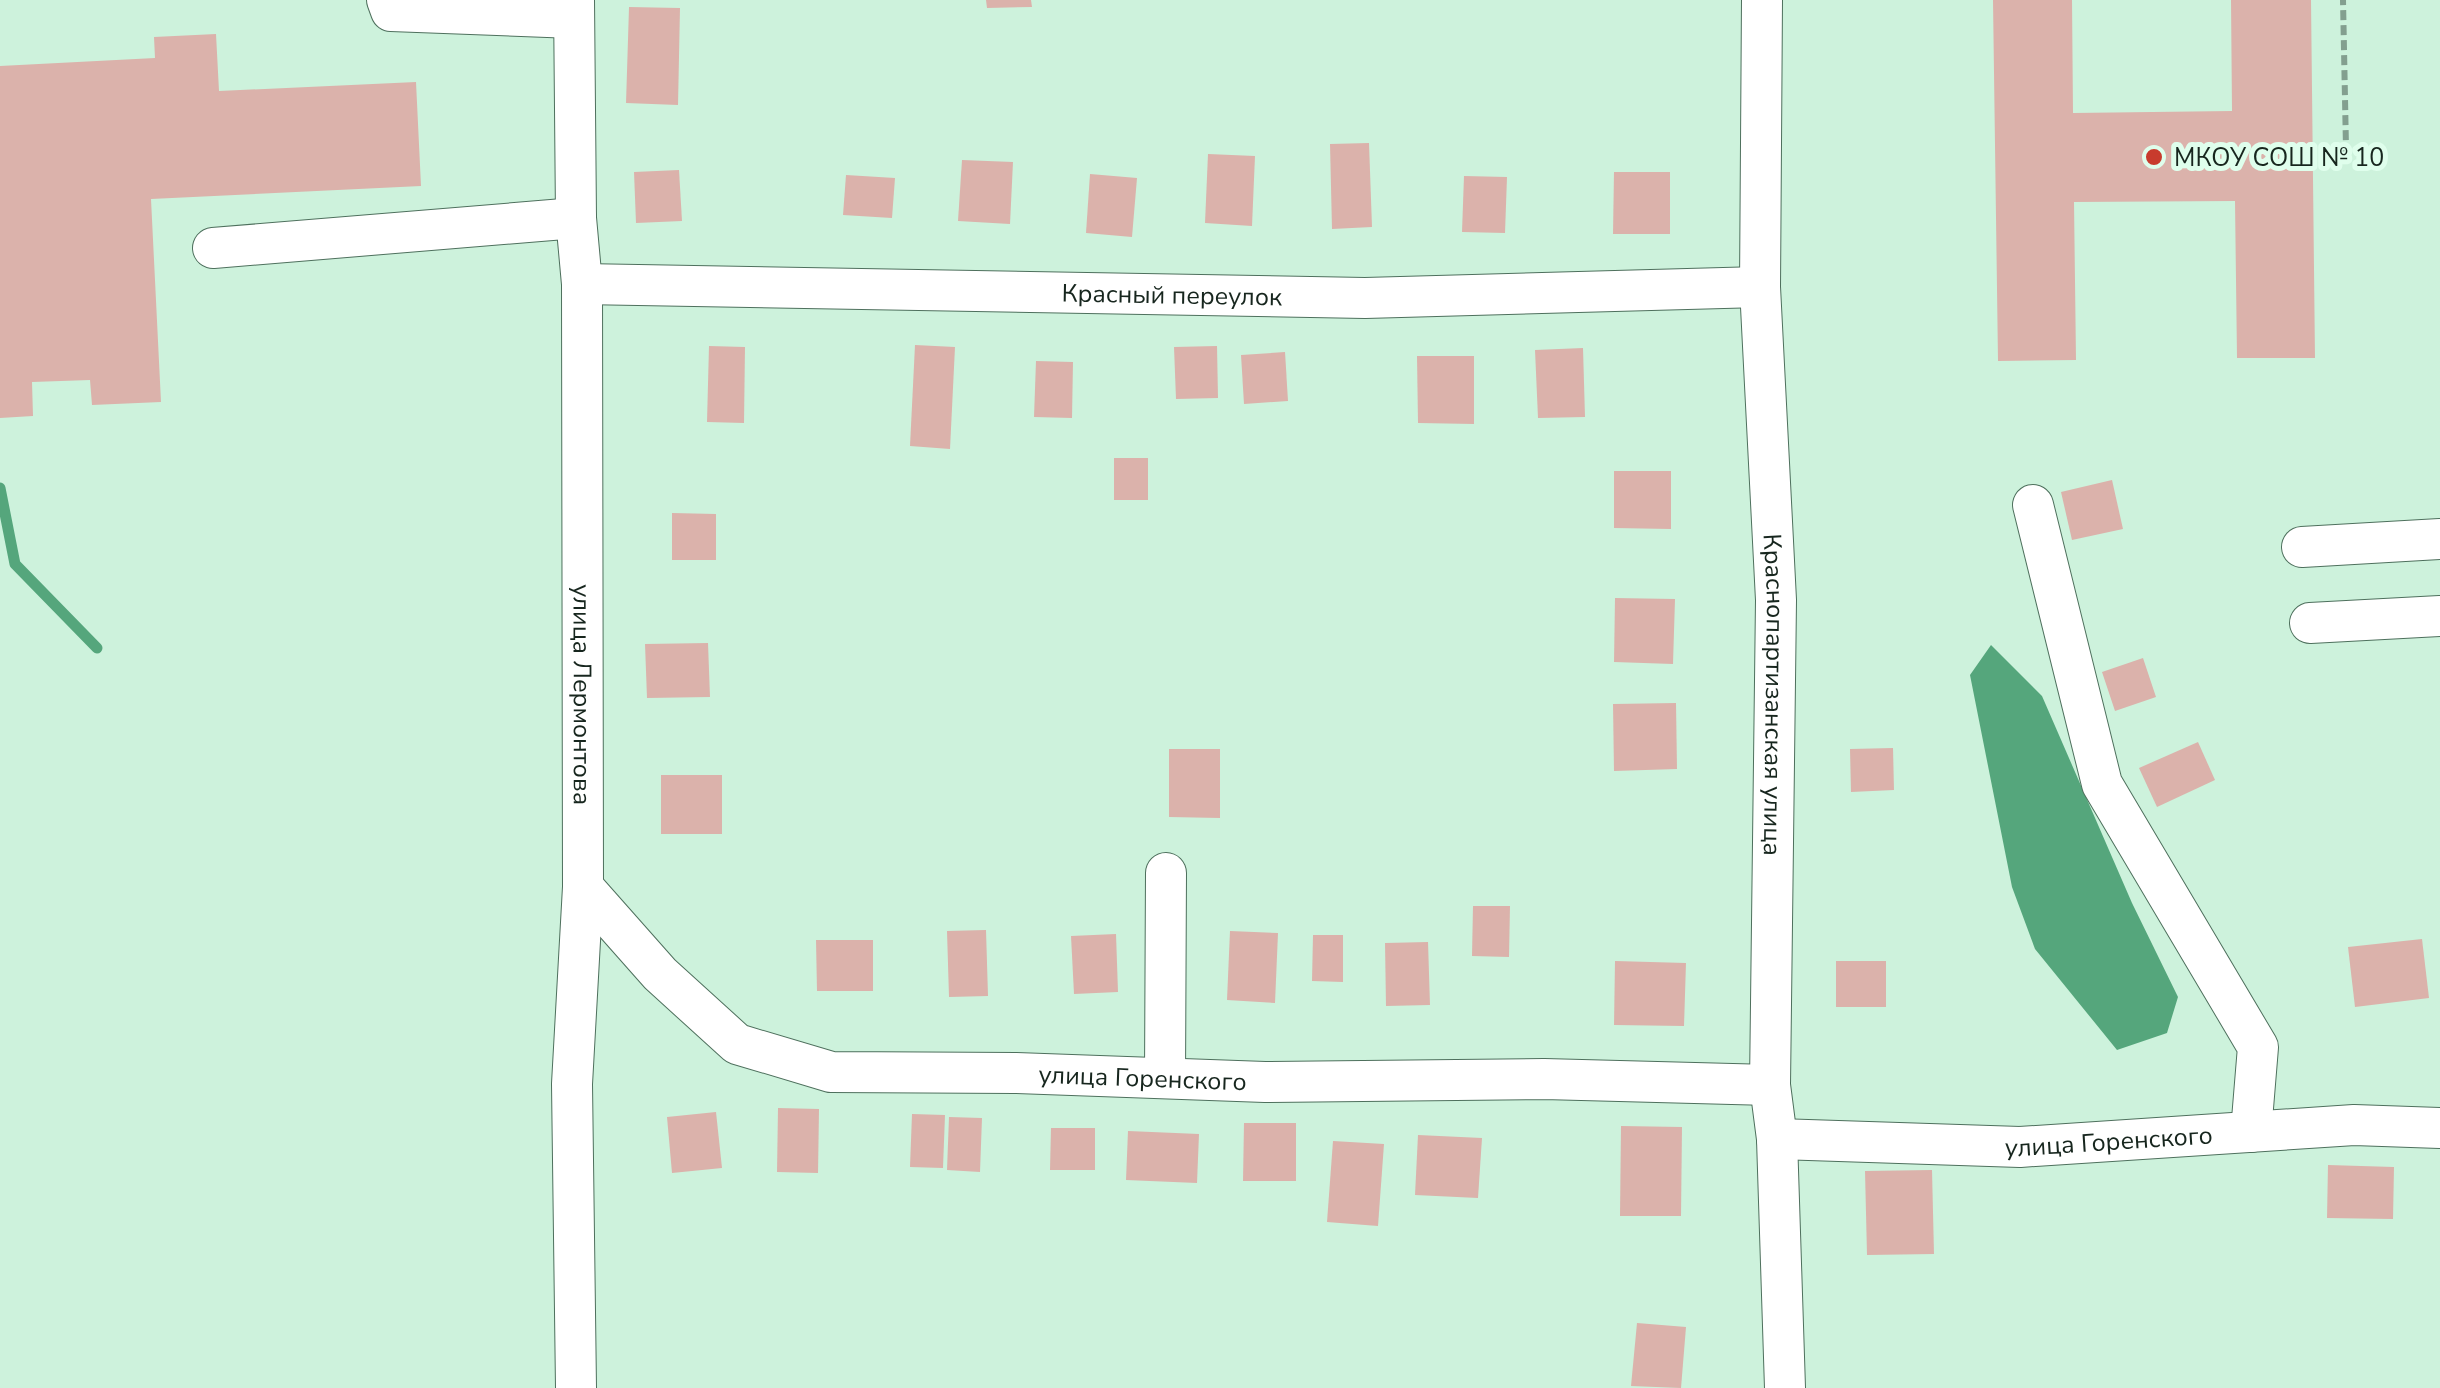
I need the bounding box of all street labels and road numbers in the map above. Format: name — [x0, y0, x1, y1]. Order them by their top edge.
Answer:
street label: Красный переулок — [1061, 277, 1283, 315]
street label: Краснопартизанская улица — [1755, 533, 1792, 856]
street label: улица Лермонтова — [564, 584, 599, 805]
street label: улица Горенского — [1038, 1058, 1247, 1099]
street label: улица Горенского — [2004, 1118, 2214, 1165]

